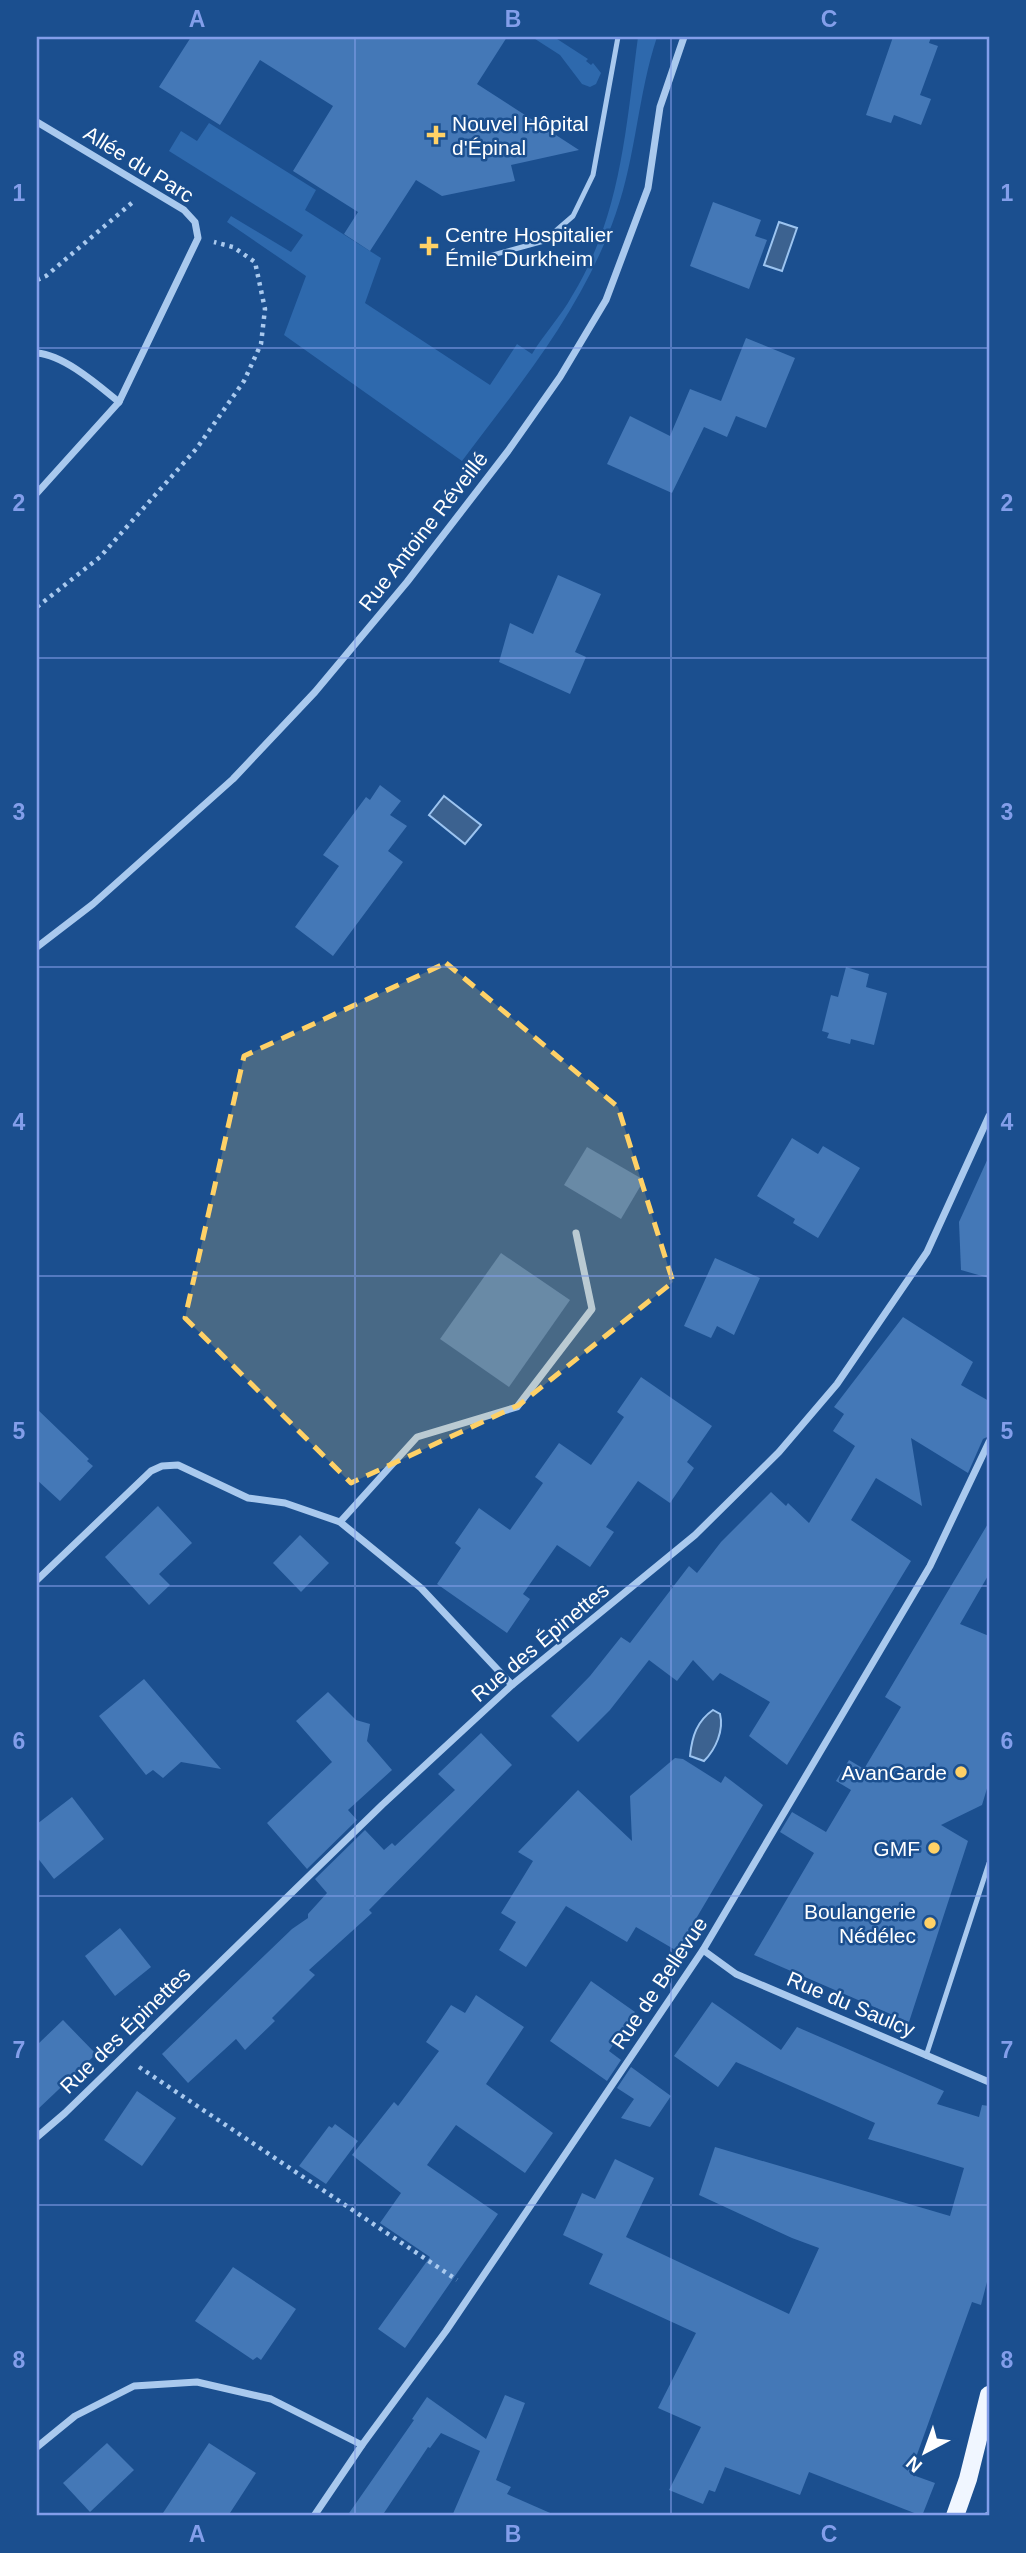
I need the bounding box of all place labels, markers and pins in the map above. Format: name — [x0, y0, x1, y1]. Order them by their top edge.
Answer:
place label: Nouvel Hôpital d'Épinal — [452, 112, 589, 159]
marker: Nouvel Hôpital d'Épinal — [426, 125, 446, 145]
place label: Centre Hospitalier Émile Durkheim — [445, 223, 613, 270]
marker: Centre Hospitalier Émile Durkheim — [419, 236, 439, 256]
place label: AvanGarde — [841, 1761, 947, 1784]
marker: AvanGarde — [953, 1764, 969, 1780]
place label: GMF — [873, 1837, 920, 1860]
marker: GMF — [926, 1840, 942, 1856]
place label: Boulangerie Nédélec — [804, 1900, 916, 1947]
marker: Boulangerie Nédélec — [922, 1915, 938, 1931]

